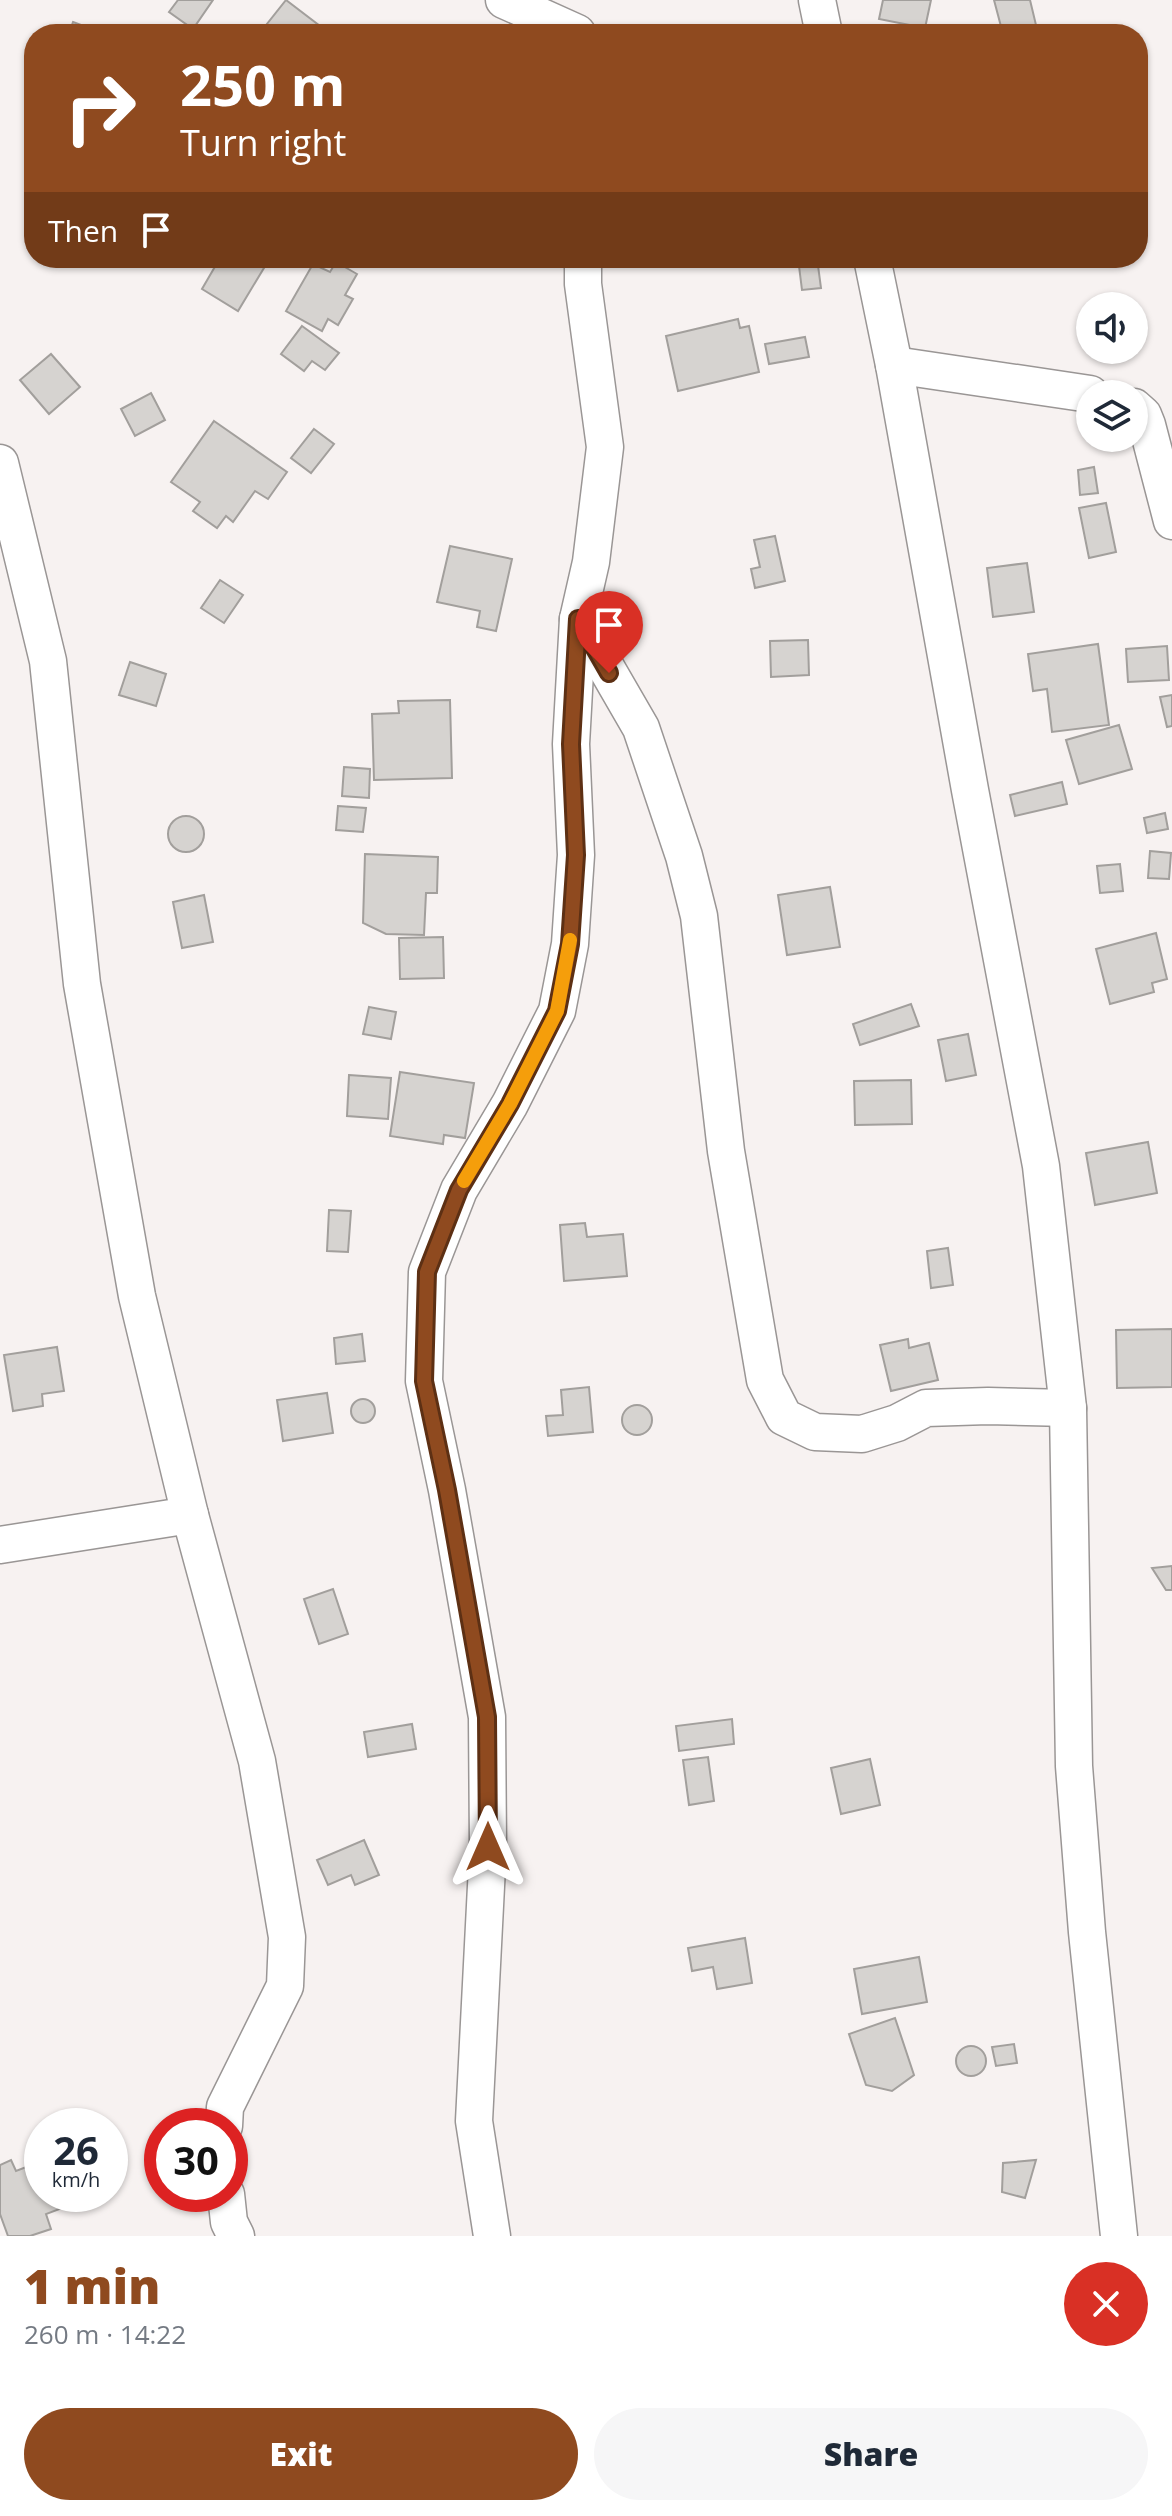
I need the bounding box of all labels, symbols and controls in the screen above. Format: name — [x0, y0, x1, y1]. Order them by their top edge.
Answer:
text: 250 m — [180, 46, 346, 122]
icon: right — [48, 56, 152, 160]
text: Turn right — [180, 118, 346, 167]
icon: arrive — [134, 208, 178, 252]
text: Then — [48, 210, 118, 251]
map controls — [1076, 292, 1148, 452]
button: sound — [1076, 292, 1148, 364]
button: layers — [1076, 380, 1148, 452]
pin — [575, 591, 643, 673]
icon: arrive — [587, 603, 631, 647]
position arrow — [446, 1805, 530, 1889]
speed limit sign: 30 — [144, 2108, 248, 2212]
text: 26 — [53, 2122, 99, 2177]
text: km/h — [52, 2166, 100, 2193]
text: 1 min — [24, 2253, 160, 2318]
button: close — [1064, 2262, 1148, 2346]
text: 260 m · 14:22 — [24, 2316, 186, 2352]
button: Exit — [24, 2408, 578, 2500]
button: Share — [594, 2408, 1148, 2500]

